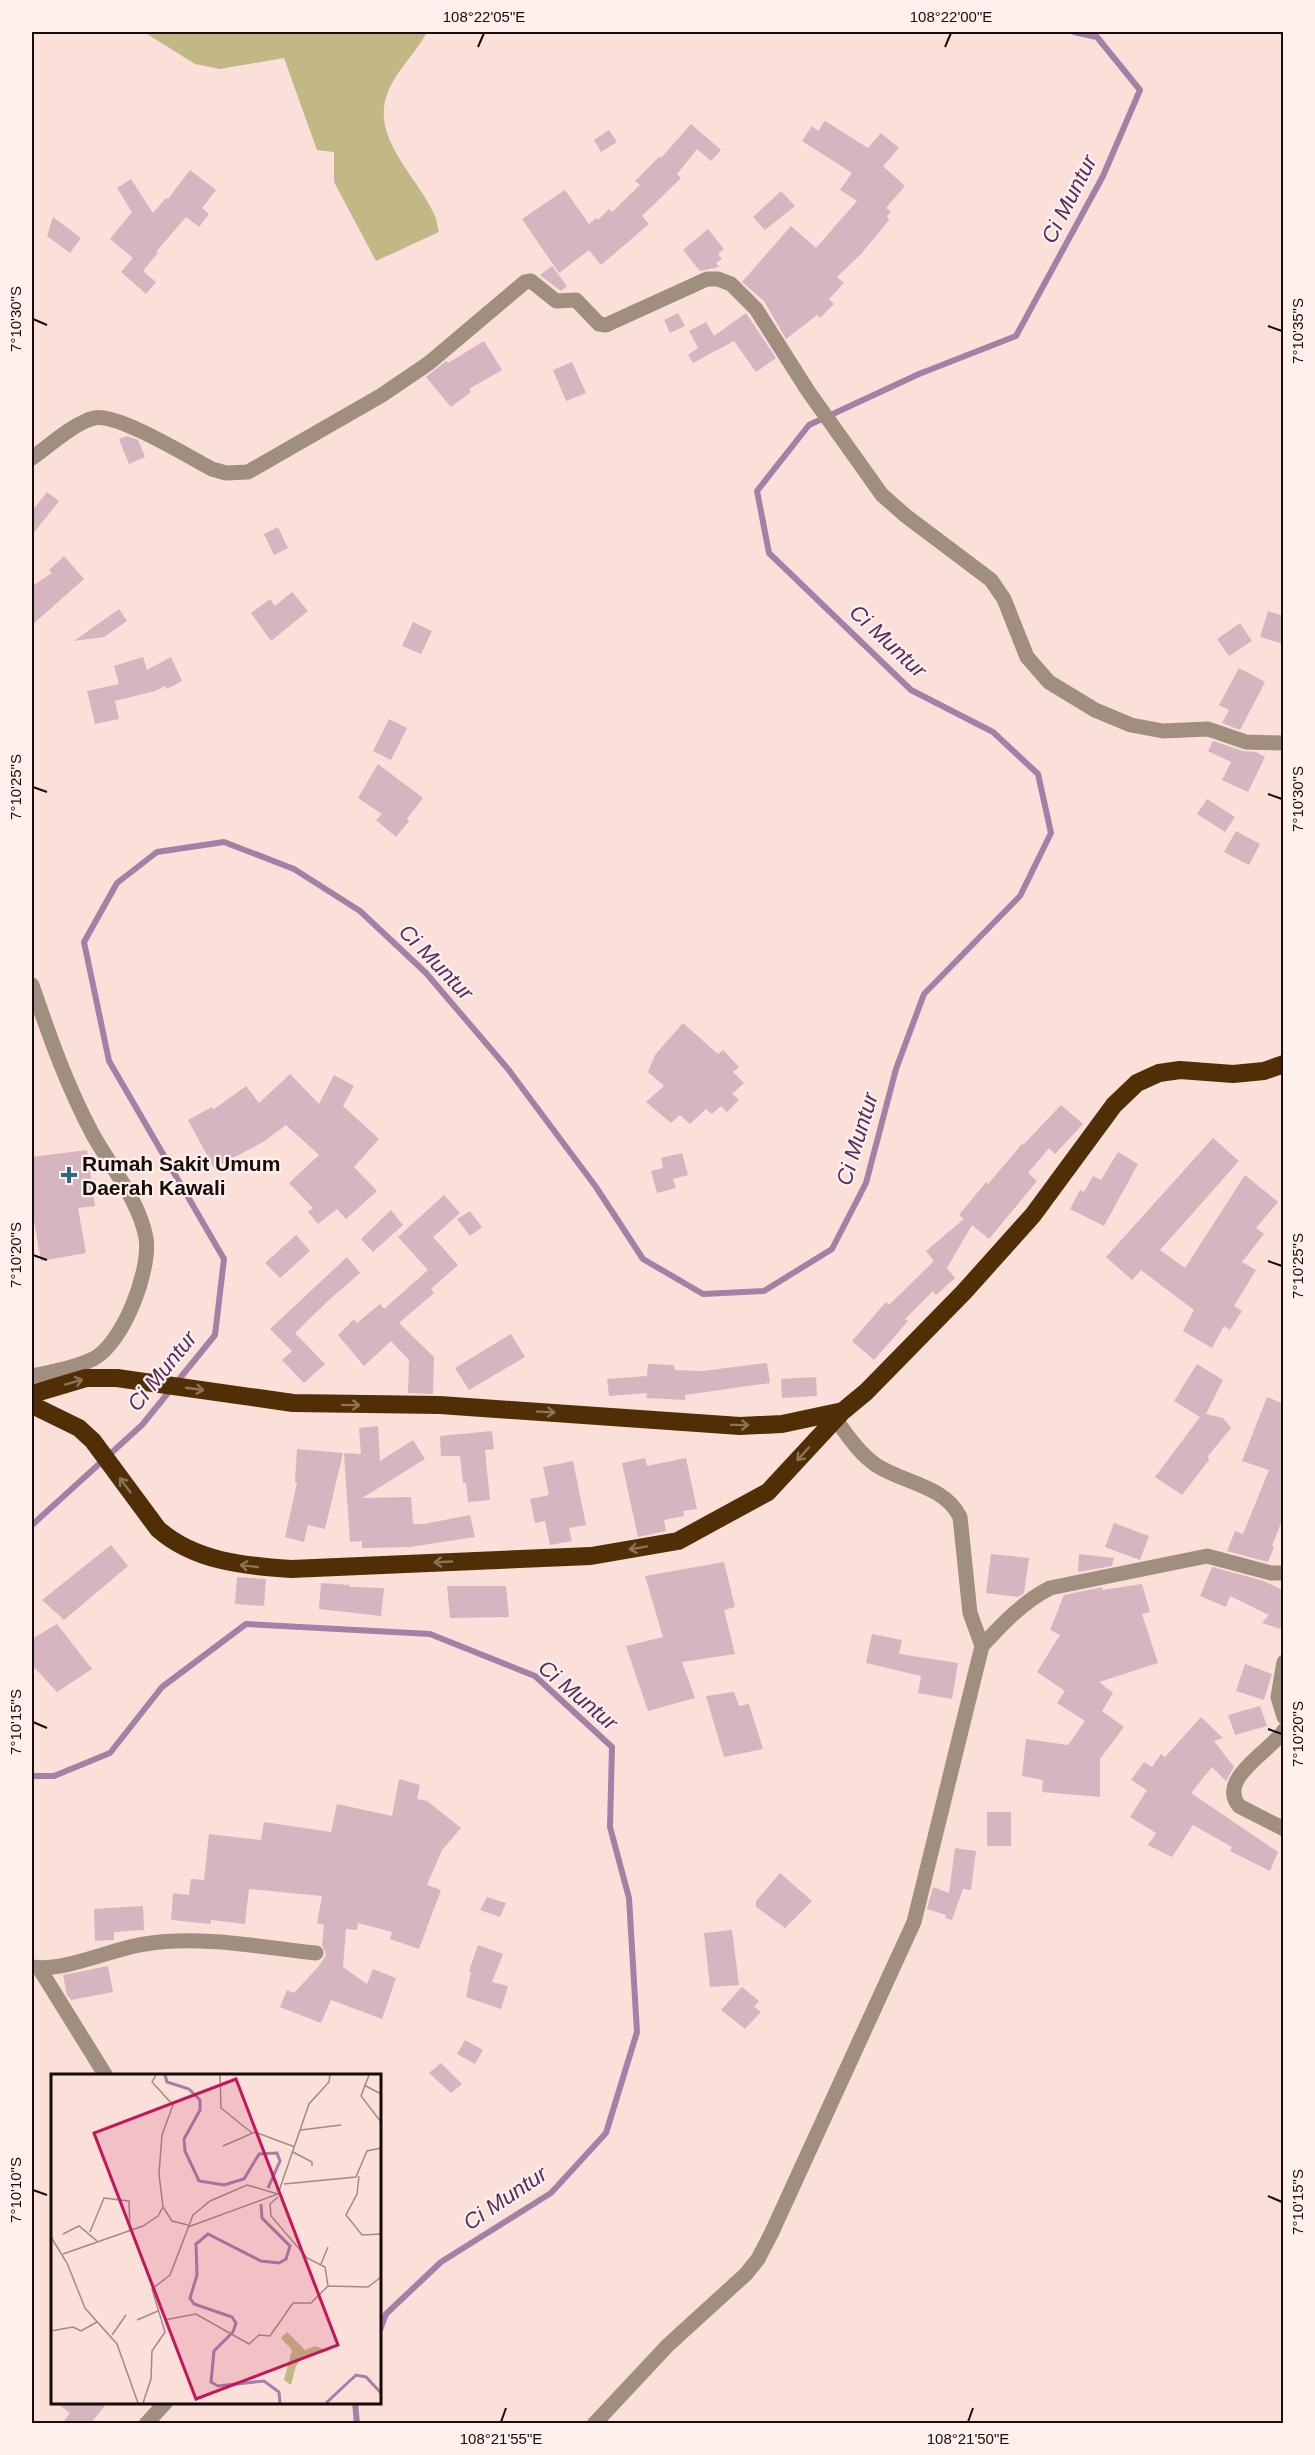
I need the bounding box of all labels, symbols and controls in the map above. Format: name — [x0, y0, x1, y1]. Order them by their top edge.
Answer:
text: 108°22'05"E — [443, 8, 525, 25]
text: 108°22'00"E — [910, 8, 992, 25]
water label: Ci Muntur — [1036, 149, 1103, 247]
text: 7°10'30"S — [7, 286, 24, 352]
text: 7°10'35"S — [1289, 298, 1306, 364]
water label: Ci Muntur — [845, 599, 933, 684]
text: 7°10'25"S — [7, 754, 24, 820]
text: 7°10'30"S — [1289, 766, 1306, 832]
water label: Ci Muntur — [394, 919, 479, 1006]
water label: Ci Muntur — [831, 1088, 883, 1188]
place label: Rumah Sakit Umum Daerah Kawali — [82, 1152, 280, 1199]
marker: Rumah Sakit Umum Daerah Kawali — [60, 1166, 78, 1184]
text: 7°10'20"S — [7, 1222, 24, 1288]
text: 7°10'25"S — [1289, 1233, 1306, 1299]
water label: Ci Muntur — [122, 1325, 203, 1416]
one-way arrow — [64, 1376, 83, 1387]
one-way arrow — [185, 1384, 205, 1395]
one-way arrow — [341, 1399, 361, 1410]
one-way arrow — [535, 1407, 555, 1418]
one-way arrow — [730, 1419, 750, 1431]
one-way arrow — [796, 1446, 810, 1461]
one-way arrow — [119, 1477, 132, 1493]
one-way arrow — [628, 1543, 648, 1554]
one-way arrow — [434, 1557, 454, 1568]
one-way arrow — [239, 1560, 259, 1571]
water label: Ci Muntur — [533, 1655, 624, 1736]
text: 7°10'15"S — [7, 1689, 24, 1755]
text: 7°10'20"S — [1289, 1701, 1306, 1767]
inset map — [51, 2074, 381, 2404]
text: 7°10'10"S — [7, 2157, 24, 2223]
water label: Ci Muntur — [458, 2160, 553, 2235]
text: 7°10'15"S — [1289, 2169, 1306, 2235]
text: 108°21'55"E — [460, 2430, 542, 2447]
text: 108°21'50"E — [927, 2430, 1009, 2447]

